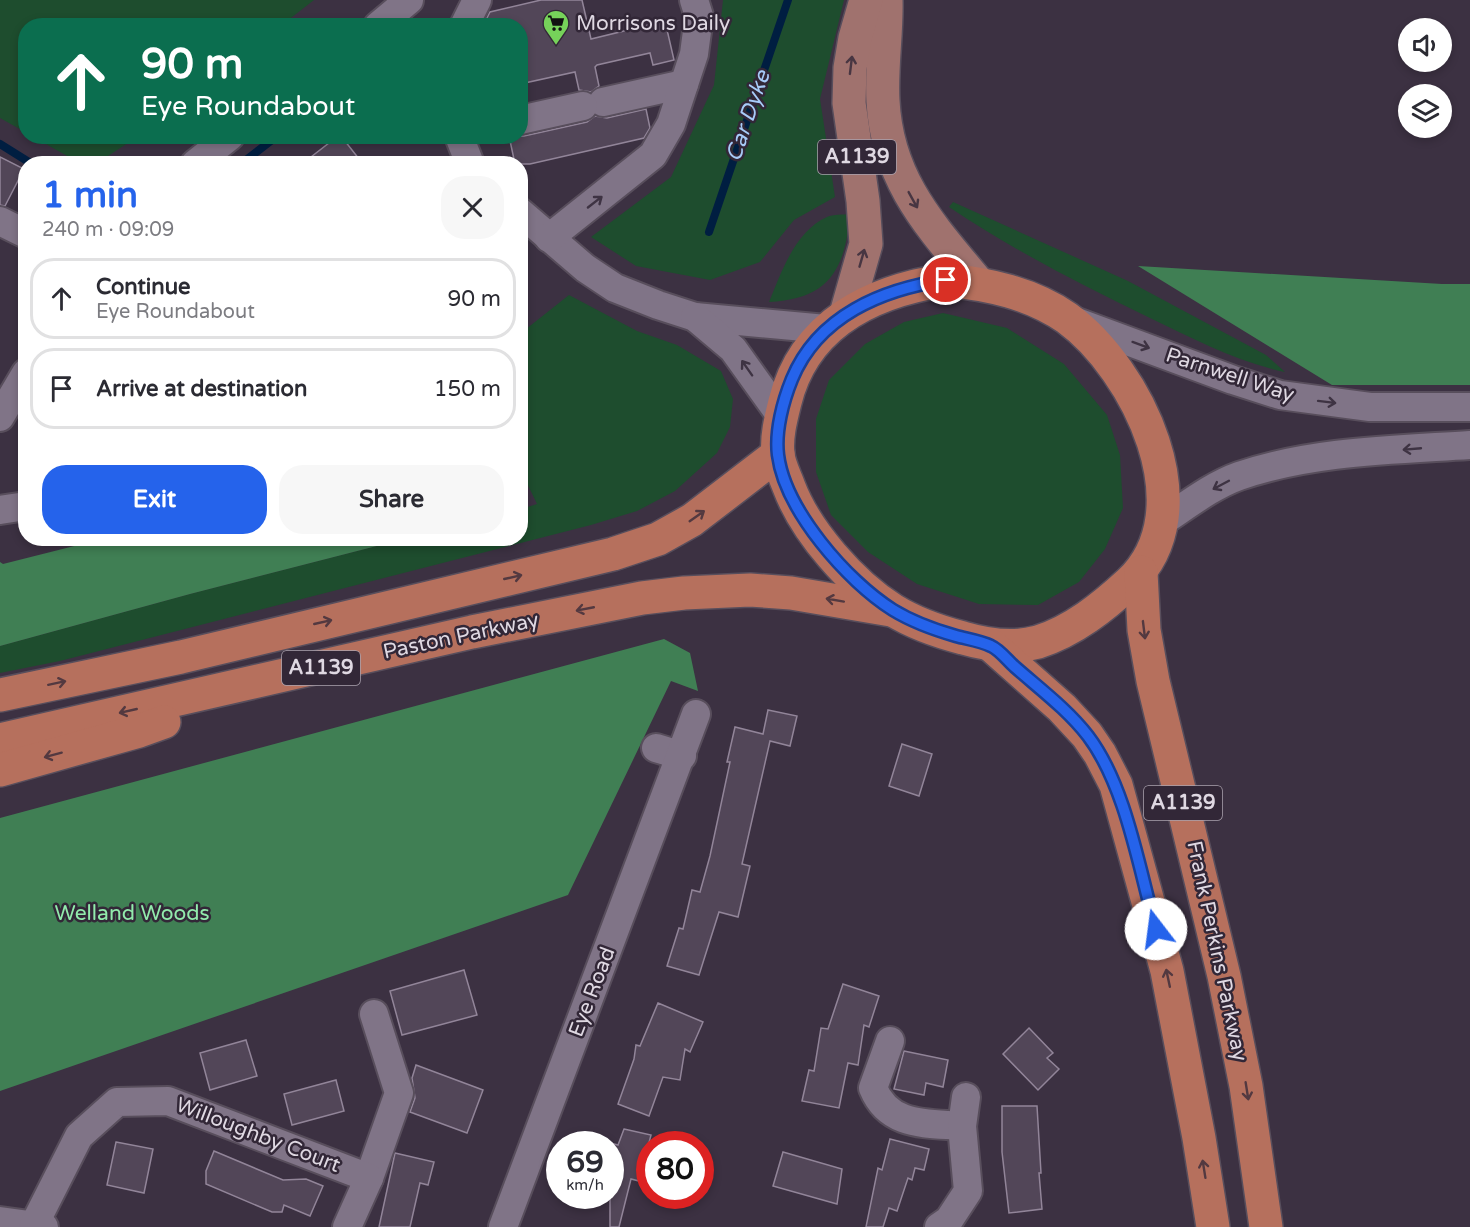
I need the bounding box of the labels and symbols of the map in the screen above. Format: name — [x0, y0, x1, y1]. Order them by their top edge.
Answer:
supermarket icon: Morrisons Daily — [541, 8, 571, 46]
place label: Morrisons Daily — [576, 11, 730, 36]
one-way arrow — [845, 55, 856, 75]
water label: Car Dyke — [720, 66, 776, 165]
road number: A1139 — [818, 140, 896, 174]
one-way arrow — [907, 191, 919, 208]
one-way arrow — [586, 195, 602, 208]
one-way arrow — [857, 249, 868, 268]
pin — [920, 254, 971, 305]
one-way arrow — [1131, 341, 1150, 352]
street label: Parnwell Way — [1163, 342, 1297, 408]
one-way arrow — [741, 361, 753, 377]
one-way arrow — [1317, 397, 1337, 408]
one-way arrow — [1402, 444, 1422, 455]
one-way arrow — [1213, 480, 1231, 491]
one-way arrow — [688, 510, 705, 522]
one-way arrow — [503, 571, 522, 583]
one-way arrow — [826, 594, 845, 605]
one-way arrow — [575, 604, 595, 615]
street label: Paston Parkway — [381, 607, 541, 665]
one-way arrow — [314, 615, 333, 627]
one-way arrow — [1139, 619, 1150, 639]
road number: A1139 — [282, 651, 360, 685]
one-way arrow — [47, 677, 66, 688]
one-way arrow — [119, 706, 138, 717]
one-way arrow — [43, 750, 62, 762]
road number: A1139 — [1144, 786, 1222, 820]
street label: Frank Perkins Parkway — [1181, 838, 1253, 1064]
position arrow — [1124, 897, 1188, 961]
park label: Welland Woods — [54, 901, 210, 926]
street label: Eye Road — [563, 943, 621, 1041]
one-way arrow — [1162, 968, 1173, 988]
one-way arrow — [1241, 1081, 1252, 1100]
street label: Willoughby Court — [172, 1092, 344, 1178]
speed limit sign: 80 — [636, 1131, 714, 1209]
one-way arrow — [1198, 1160, 1209, 1180]

